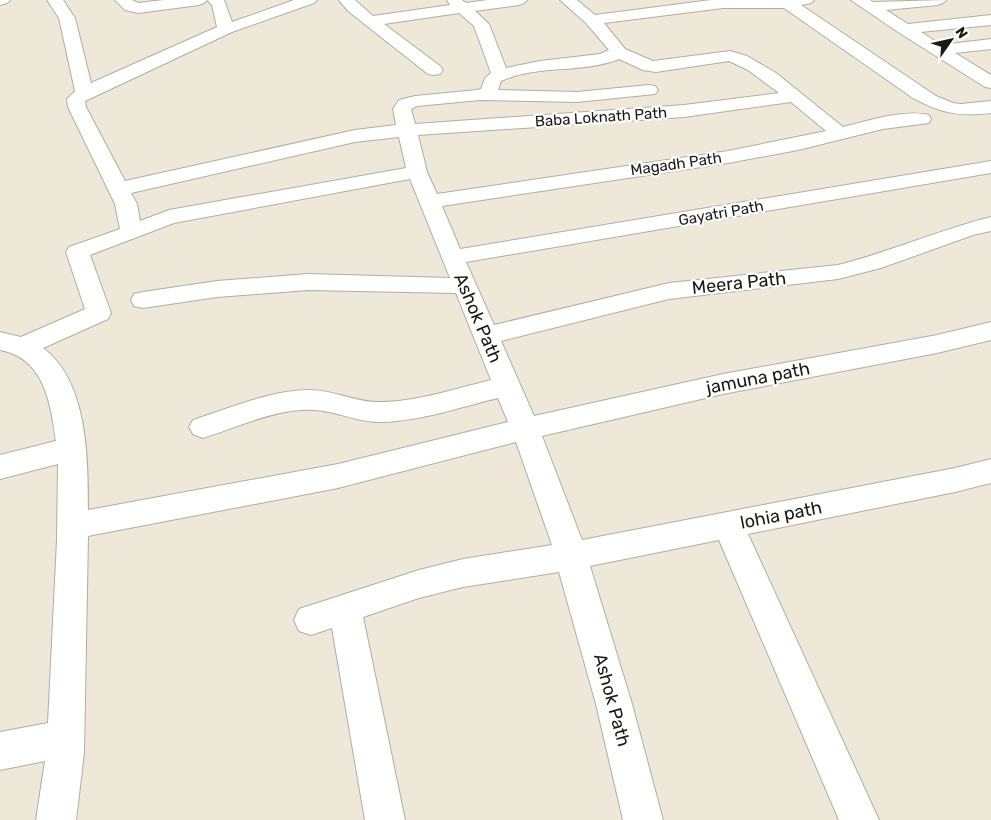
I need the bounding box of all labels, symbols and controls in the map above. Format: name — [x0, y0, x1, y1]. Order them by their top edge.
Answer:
north arrow — [926, 15, 976, 65]
text: N — [951, 24, 971, 42]
street label: Baba Loknath Path — [534, 103, 668, 131]
street label: Magadh Path — [629, 149, 723, 179]
street label: Gayatri Path — [677, 197, 765, 229]
street label: Meera Path — [691, 267, 787, 299]
street label: Ashok Path — [449, 270, 507, 366]
street label: jamuna path — [703, 357, 812, 399]
street label: lohia path — [738, 496, 824, 534]
street label: Ashok Path — [589, 651, 635, 749]

